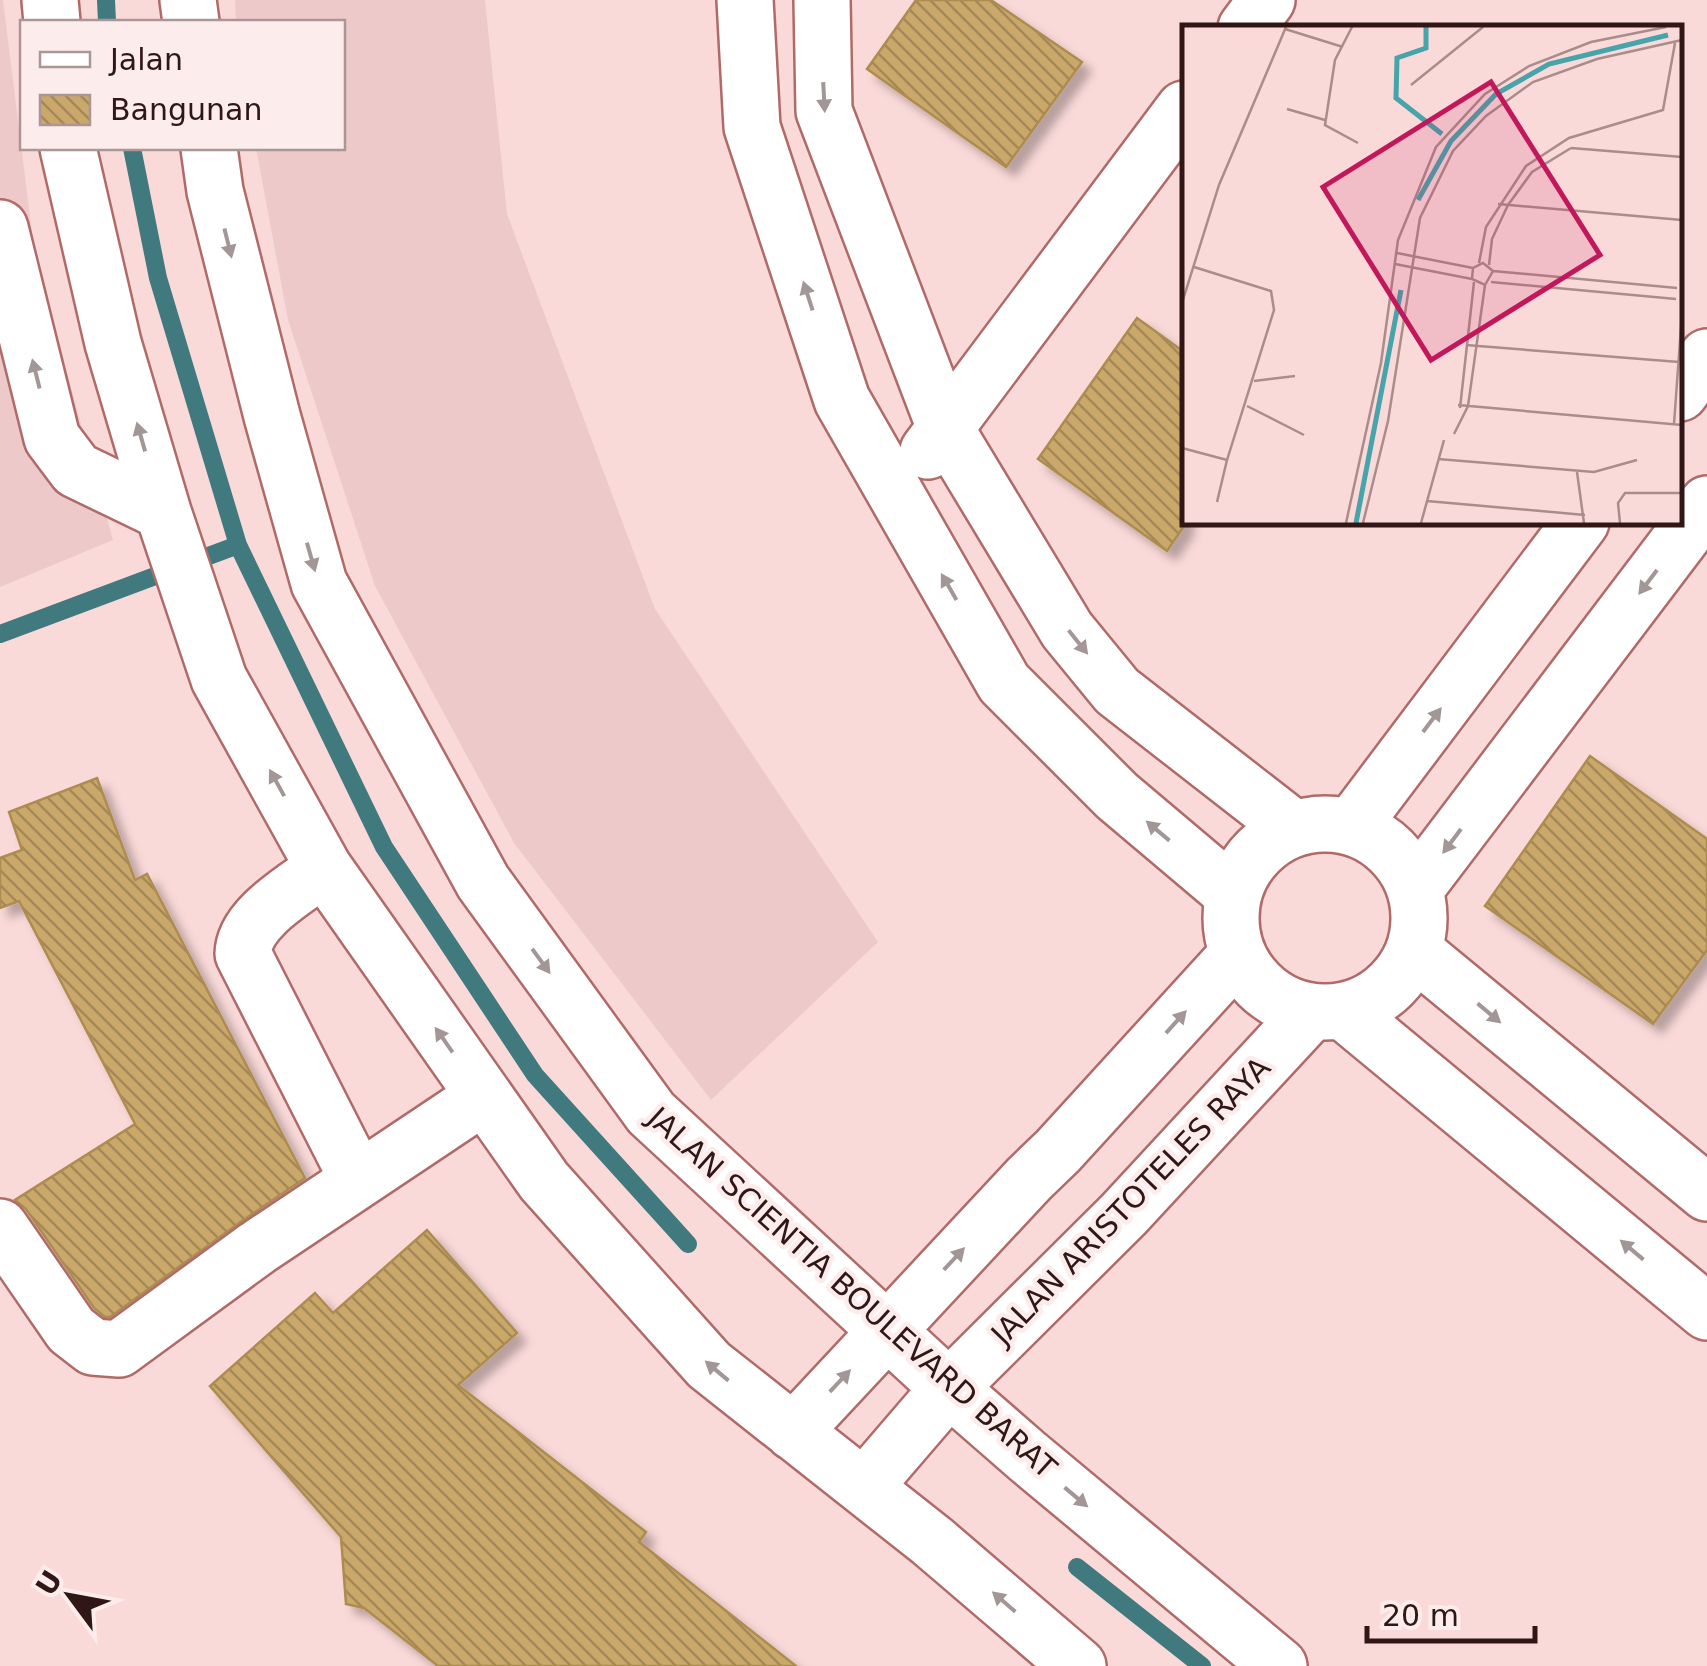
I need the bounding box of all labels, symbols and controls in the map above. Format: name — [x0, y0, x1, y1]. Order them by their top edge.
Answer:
legend — [20, 20, 345, 150]
inset map — [1182, 25, 1682, 525]
text: Jalan — [108, 42, 183, 77]
one-way arrow — [816, 82, 832, 114]
text: Bangunan — [110, 92, 262, 127]
one-way arrow — [221, 228, 236, 259]
one-way arrow — [799, 280, 814, 310]
one-way arrow — [28, 358, 43, 389]
one-way arrow — [133, 422, 148, 452]
one-way arrow — [304, 542, 320, 573]
one-way arrow — [1638, 569, 1659, 595]
one-way arrow — [940, 573, 958, 601]
one-way arrow — [1067, 630, 1088, 655]
one-way arrow — [1421, 707, 1441, 733]
one-way arrow — [268, 769, 286, 797]
one-way arrow — [1146, 821, 1171, 843]
one-way arrow — [1441, 827, 1462, 853]
one-way arrow — [530, 948, 550, 974]
one-way arrow — [1477, 1002, 1502, 1023]
one-way arrow — [1164, 1010, 1187, 1034]
one-way arrow — [435, 1027, 454, 1053]
street label: JALAN ARISTOTELES RAYA — [983, 1049, 1278, 1353]
street label: JALAN SCIENTIA BOULEVARD BARAT — [639, 1098, 1064, 1486]
one-way arrow — [1619, 1240, 1644, 1261]
one-way arrow — [942, 1247, 965, 1271]
one-way arrow — [705, 1360, 730, 1382]
one-way arrow — [828, 1369, 851, 1393]
one-way arrow — [1064, 1486, 1089, 1507]
north arrow — [20, 1546, 120, 1646]
text: U — [29, 1565, 69, 1601]
scale bar — [1367, 1581, 1534, 1643]
one-way arrow — [992, 1592, 1017, 1614]
text: 20 m — [1382, 1598, 1459, 1633]

